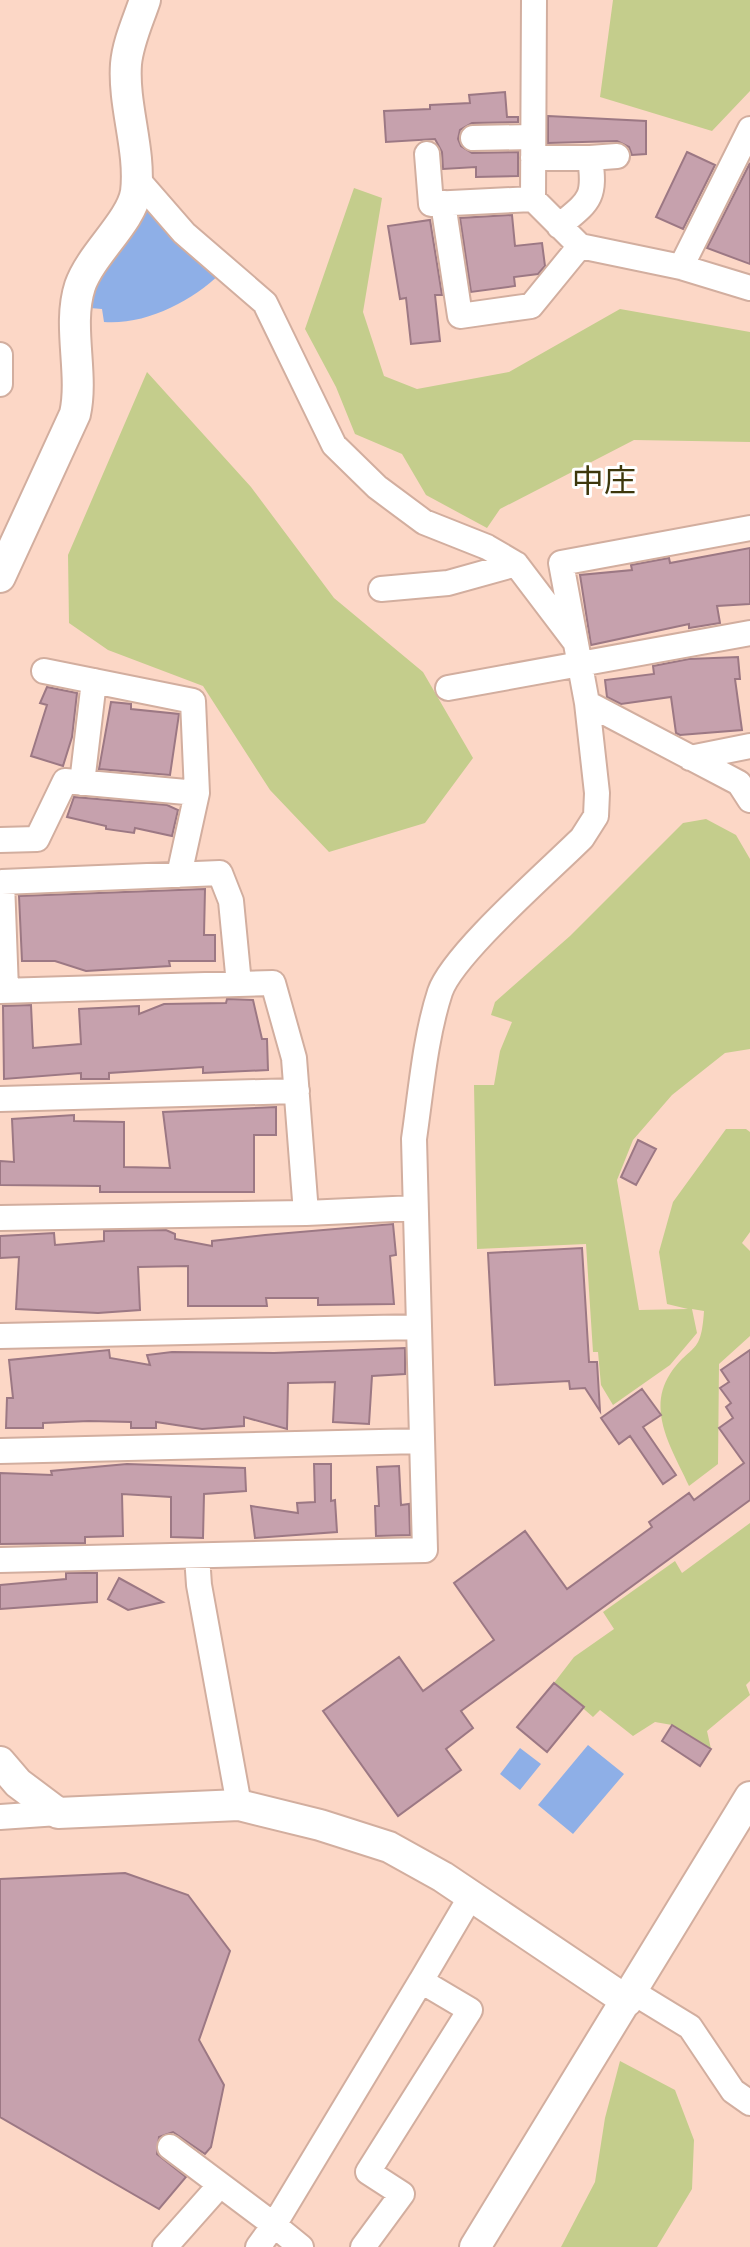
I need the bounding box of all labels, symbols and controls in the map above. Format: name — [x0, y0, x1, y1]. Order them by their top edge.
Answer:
district label: 中庄 — [572, 460, 636, 500]

